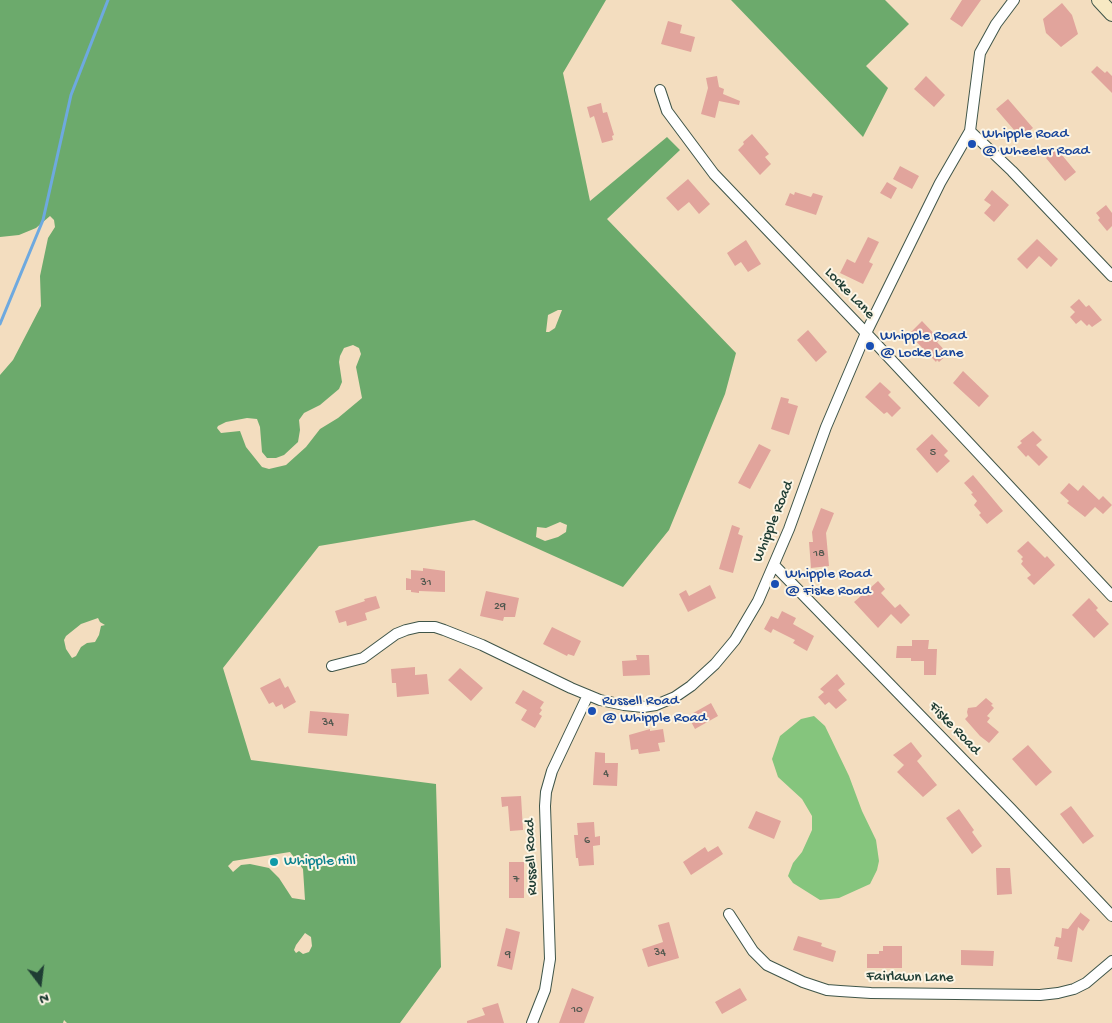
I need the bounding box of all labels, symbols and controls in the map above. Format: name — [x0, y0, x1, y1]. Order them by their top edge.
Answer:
place label: Whipple Road @ Wheeler Road — [982, 126, 1089, 161]
marker: Whipple Road @ Wheeler Road — [966, 138, 978, 150]
street label: Locke Lane — [820, 264, 878, 324]
place label: Whipple Road @ Locke Lane — [880, 328, 966, 363]
marker: Whipple Road @ Locke Lane — [864, 340, 876, 352]
house number: 5 — [930, 446, 936, 460]
street label: Whipple Road — [750, 479, 798, 565]
house number: 18 — [813, 547, 825, 561]
place label: Whipple Road @ Fiske Road — [785, 566, 871, 601]
house number: 31 — [420, 576, 432, 590]
marker: Whipple Road @ Fiske Road — [769, 578, 781, 590]
house number: 29 — [494, 600, 506, 614]
place label: Russell Road @ Whipple Road — [602, 693, 707, 728]
street label: Fiske Road — [924, 699, 984, 759]
marker: Russell Road @ Whipple Road — [586, 705, 598, 717]
house number: 34 — [322, 716, 334, 730]
house number: 4 — [603, 767, 609, 781]
street label: Russell Road — [522, 818, 542, 896]
house number: 6 — [584, 834, 590, 848]
place label: Whipple Hill — [284, 853, 356, 871]
marker: Whipple Hill — [268, 856, 280, 868]
house number: 7 — [513, 873, 519, 887]
house number: 34 — [654, 946, 666, 960]
house number: 9 — [505, 948, 511, 962]
north arrow — [15, 958, 65, 1008]
street label: Fairlawn Lane — [866, 968, 954, 988]
text: N — [37, 989, 51, 1007]
house number: 10 — [571, 1003, 583, 1017]

